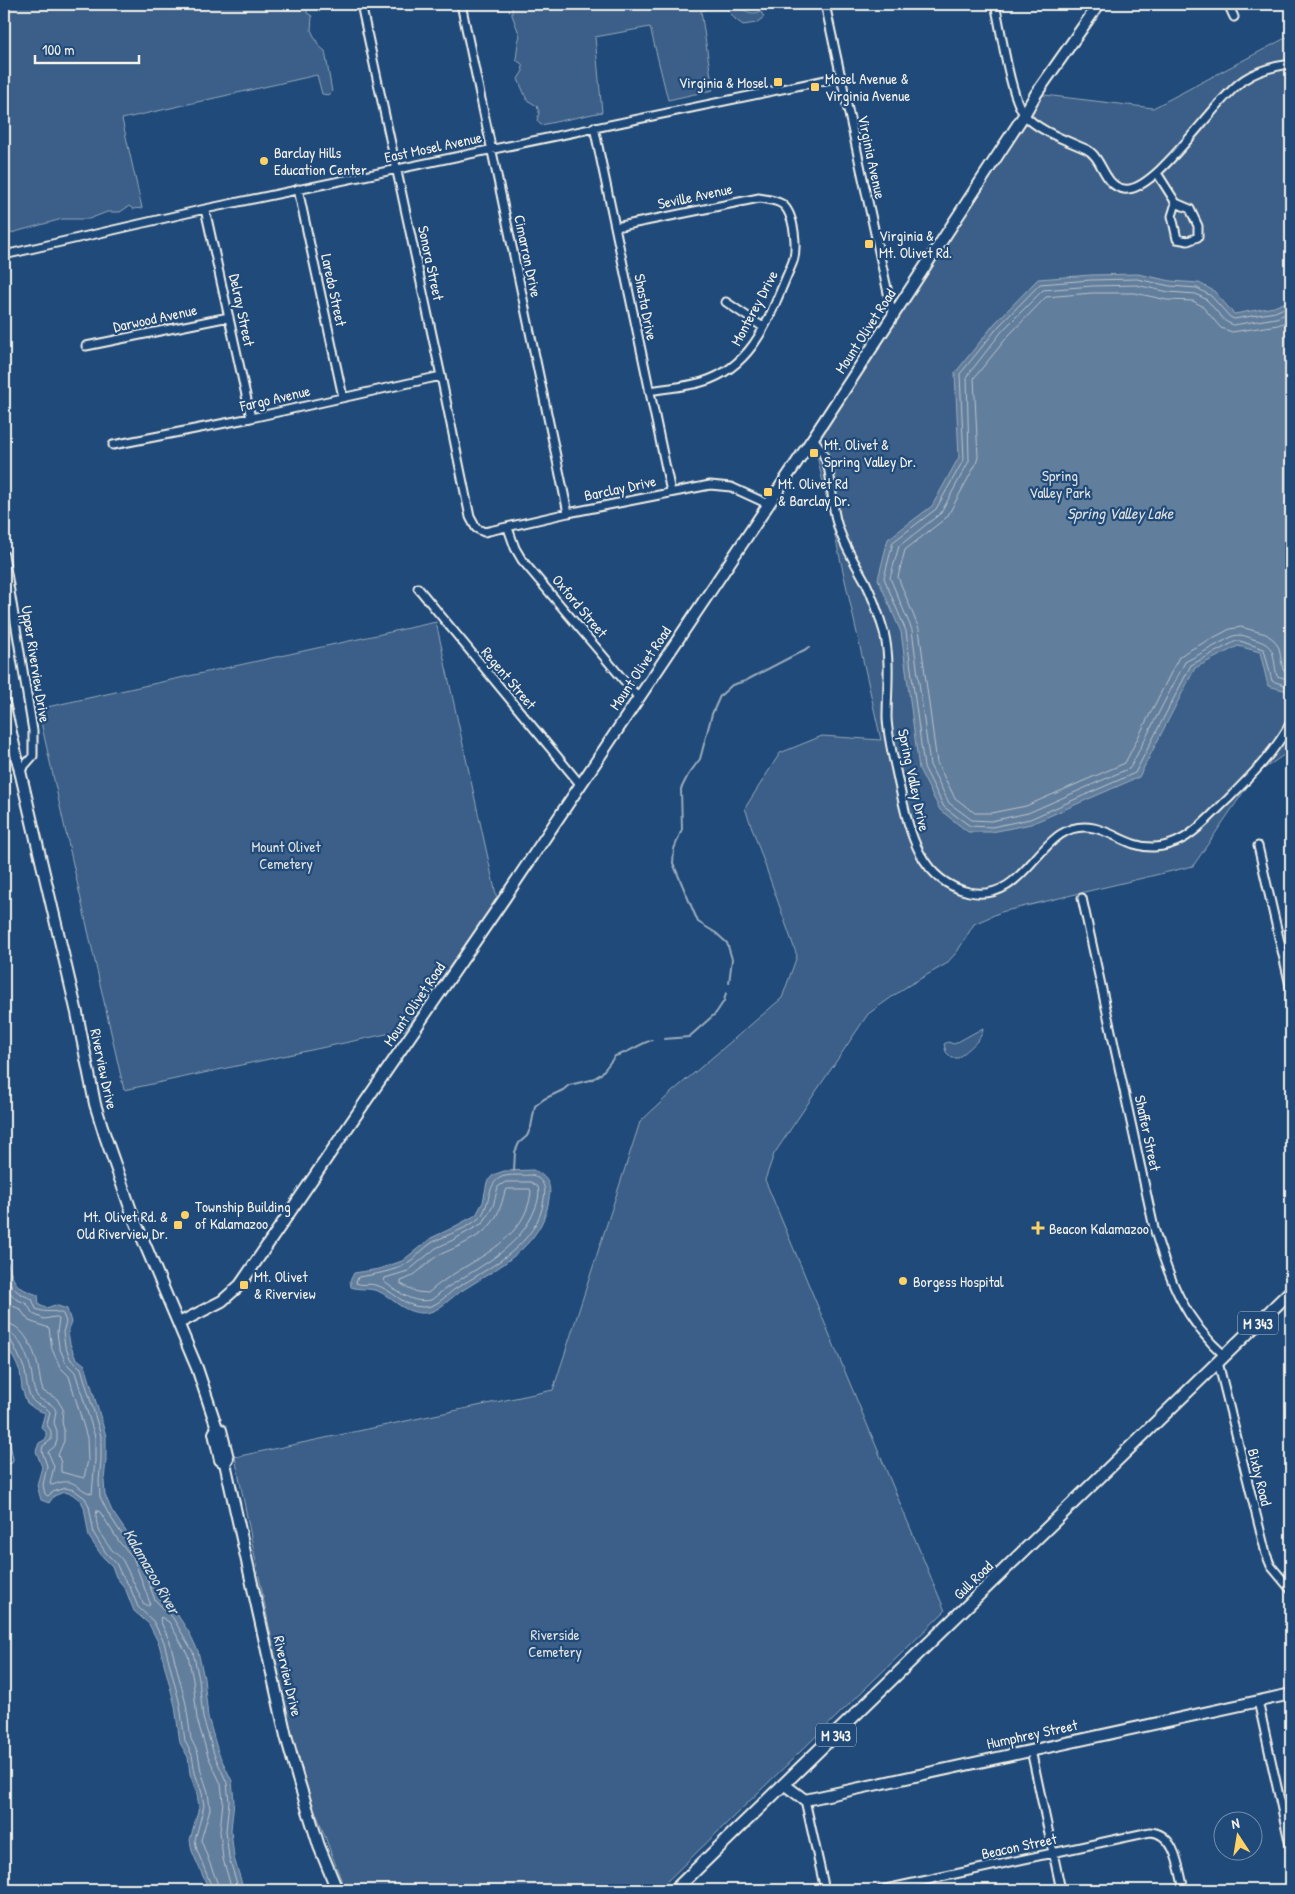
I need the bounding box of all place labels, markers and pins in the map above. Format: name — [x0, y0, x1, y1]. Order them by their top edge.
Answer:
place label: Mosel Avenue & Virginia Avenue — [825, 68, 910, 106]
place label: Virginia & Mosel — [679, 72, 768, 93]
marker: Virginia & Mosel — [772, 76, 784, 88]
marker: Mosel Avenue & Virginia Avenue — [809, 81, 821, 93]
place label: Barclay Hills Education Center — [274, 142, 367, 180]
marker: Barclay Hills Education Center — [258, 155, 270, 167]
place label: Virginia & Mt. Olivet Rd. — [879, 225, 952, 263]
marker: Virginia & Mt. Olivet Rd. — [863, 238, 875, 250]
place label: Mt. Olivet & Spring Valley Dr. — [824, 434, 916, 472]
marker: Mt. Olivet & Spring Valley Dr. — [808, 447, 820, 459]
place label: Mt. Olivet Rd & Barclay Dr. — [778, 473, 850, 511]
marker: Mt. Olivet Rd & Barclay Dr. — [762, 486, 774, 498]
place label: Township Building of Kalamazoo — [195, 1196, 291, 1234]
place label: Mt. Olivet Rd. & Old Riverview Dr. — [77, 1206, 168, 1244]
marker: Township Building of Kalamazoo — [179, 1209, 191, 1221]
place label: Beacon Kalamazoo — [1049, 1218, 1149, 1239]
marker: Mt. Olivet Rd. & Old Riverview Dr. — [172, 1219, 184, 1231]
marker: Beacon Kalamazoo — [1031, 1221, 1045, 1235]
place label: Mt. Olivet & Riverview — [254, 1266, 316, 1304]
place label: Borgess Hospital — [913, 1271, 1004, 1292]
marker: Borgess Hospital — [897, 1275, 909, 1287]
marker: Mt. Olivet & Riverview — [238, 1279, 250, 1291]

